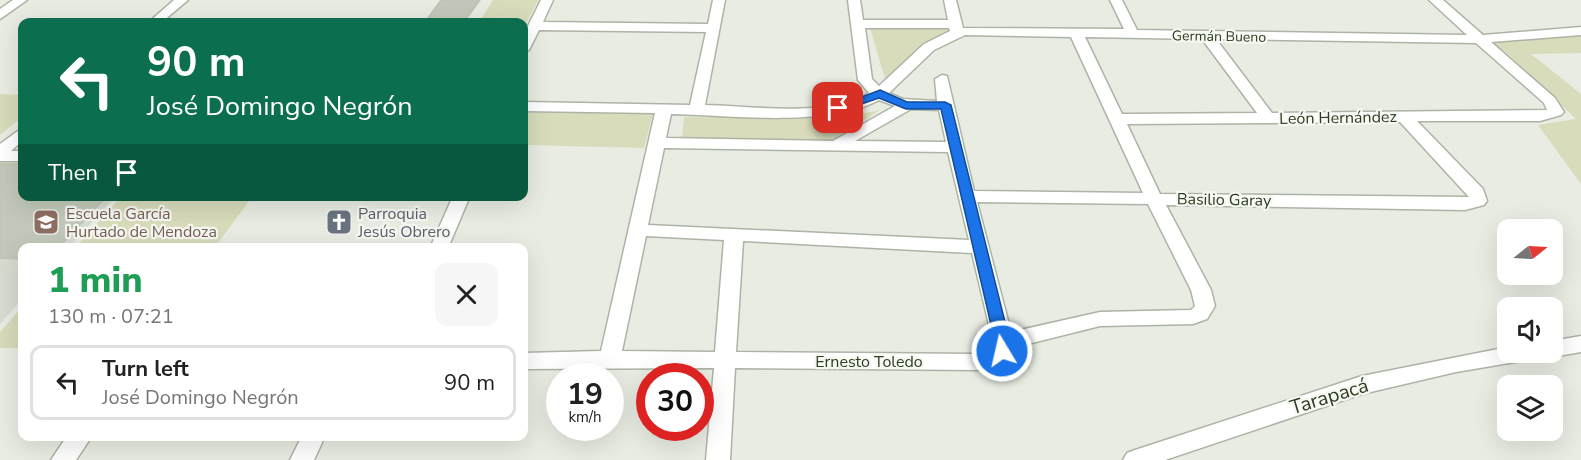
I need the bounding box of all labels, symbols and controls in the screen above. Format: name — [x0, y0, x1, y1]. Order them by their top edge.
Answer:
street label: Germán Bueno — [1172, 26, 1266, 47]
text: 90 m — [147, 34, 246, 91]
icon: left — [48, 42, 126, 120]
pin — [812, 82, 863, 133]
text: José Domingo Negrón — [147, 88, 413, 125]
icon: arrive — [821, 91, 854, 124]
street label: León Hernández — [1279, 106, 1397, 130]
icon: arrive — [110, 156, 143, 189]
text: Then — [48, 158, 98, 188]
street label: Basilio Garay — [1177, 188, 1272, 212]
place label: Escuela García Hurtado de Mendoza — [66, 203, 217, 243]
place label: Parroquia Jesús Obrero — [357, 203, 451, 243]
school or university icon: Escuela García Hurtado de Mendoza — [31, 207, 61, 237]
church icon: Parroquia Jesús Obrero — [324, 207, 354, 237]
north arrow — [1497, 219, 1563, 285]
map controls — [1497, 219, 1563, 441]
text: 1 min — [48, 256, 143, 305]
button: close — [435, 263, 498, 326]
button: sound — [1497, 297, 1563, 363]
text: 130 m · 07:21 — [48, 303, 174, 330]
position arrow — [970, 319, 1034, 383]
street label: Ernesto Toledo — [815, 351, 923, 373]
text: Turn left — [102, 354, 189, 384]
speed limit sign: 30 — [636, 363, 714, 441]
icon: left — [51, 366, 84, 399]
text: 90 m — [444, 368, 495, 398]
street label: Tarapacá — [1287, 372, 1372, 421]
text: 19 — [567, 374, 603, 415]
button: layers — [1497, 375, 1563, 441]
text: José Domingo Negrón — [102, 384, 299, 411]
text: km/h — [568, 407, 602, 427]

